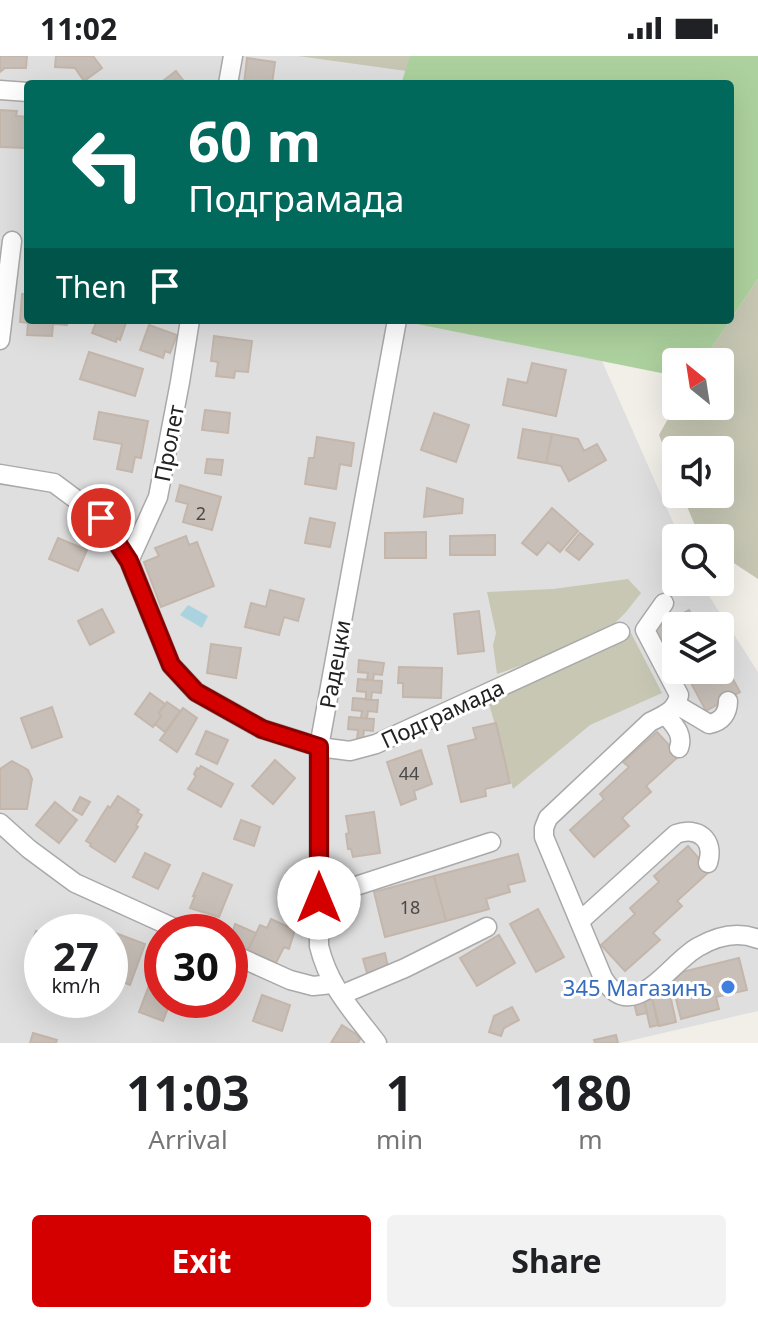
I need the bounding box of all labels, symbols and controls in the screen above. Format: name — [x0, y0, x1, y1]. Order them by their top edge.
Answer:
text: 11:02 — [40, 8, 117, 49]
text: 60 m — [188, 102, 321, 178]
icon: left — [56, 112, 160, 216]
text: Подграмада — [188, 174, 404, 223]
icon: arrive — [143, 264, 187, 308]
text: Then — [56, 266, 127, 307]
north arrow — [662, 348, 734, 420]
map controls — [662, 348, 734, 684]
street label: Пролет — [146, 402, 190, 484]
button: sound — [662, 436, 734, 508]
pin — [67, 484, 135, 552]
icon: arrive — [79, 496, 123, 540]
house number: 2 — [196, 501, 206, 525]
button: search — [662, 524, 734, 596]
button: layers — [662, 612, 734, 684]
street label: Радецки — [311, 617, 357, 711]
street label: Подграмада — [376, 671, 508, 755]
house number: 44 — [399, 761, 419, 785]
position arrow — [277, 856, 361, 940]
house number: 18 — [400, 895, 420, 919]
speed limit sign: 30 — [144, 914, 248, 1018]
text: 27 — [53, 928, 99, 983]
text: km/h — [51, 972, 101, 999]
place label: 345 Магазинъ — [563, 972, 712, 1002]
marker: 345 Магазинъ — [719, 978, 737, 996]
text: 11:03 — [126, 1060, 250, 1125]
text: 1 — [386, 1060, 413, 1125]
text: 180 — [549, 1060, 632, 1125]
text: Arrival — [148, 1121, 228, 1157]
text: min — [376, 1121, 423, 1157]
text: m — [578, 1121, 603, 1157]
button: Exit — [32, 1215, 371, 1307]
button: Share — [387, 1215, 726, 1307]

